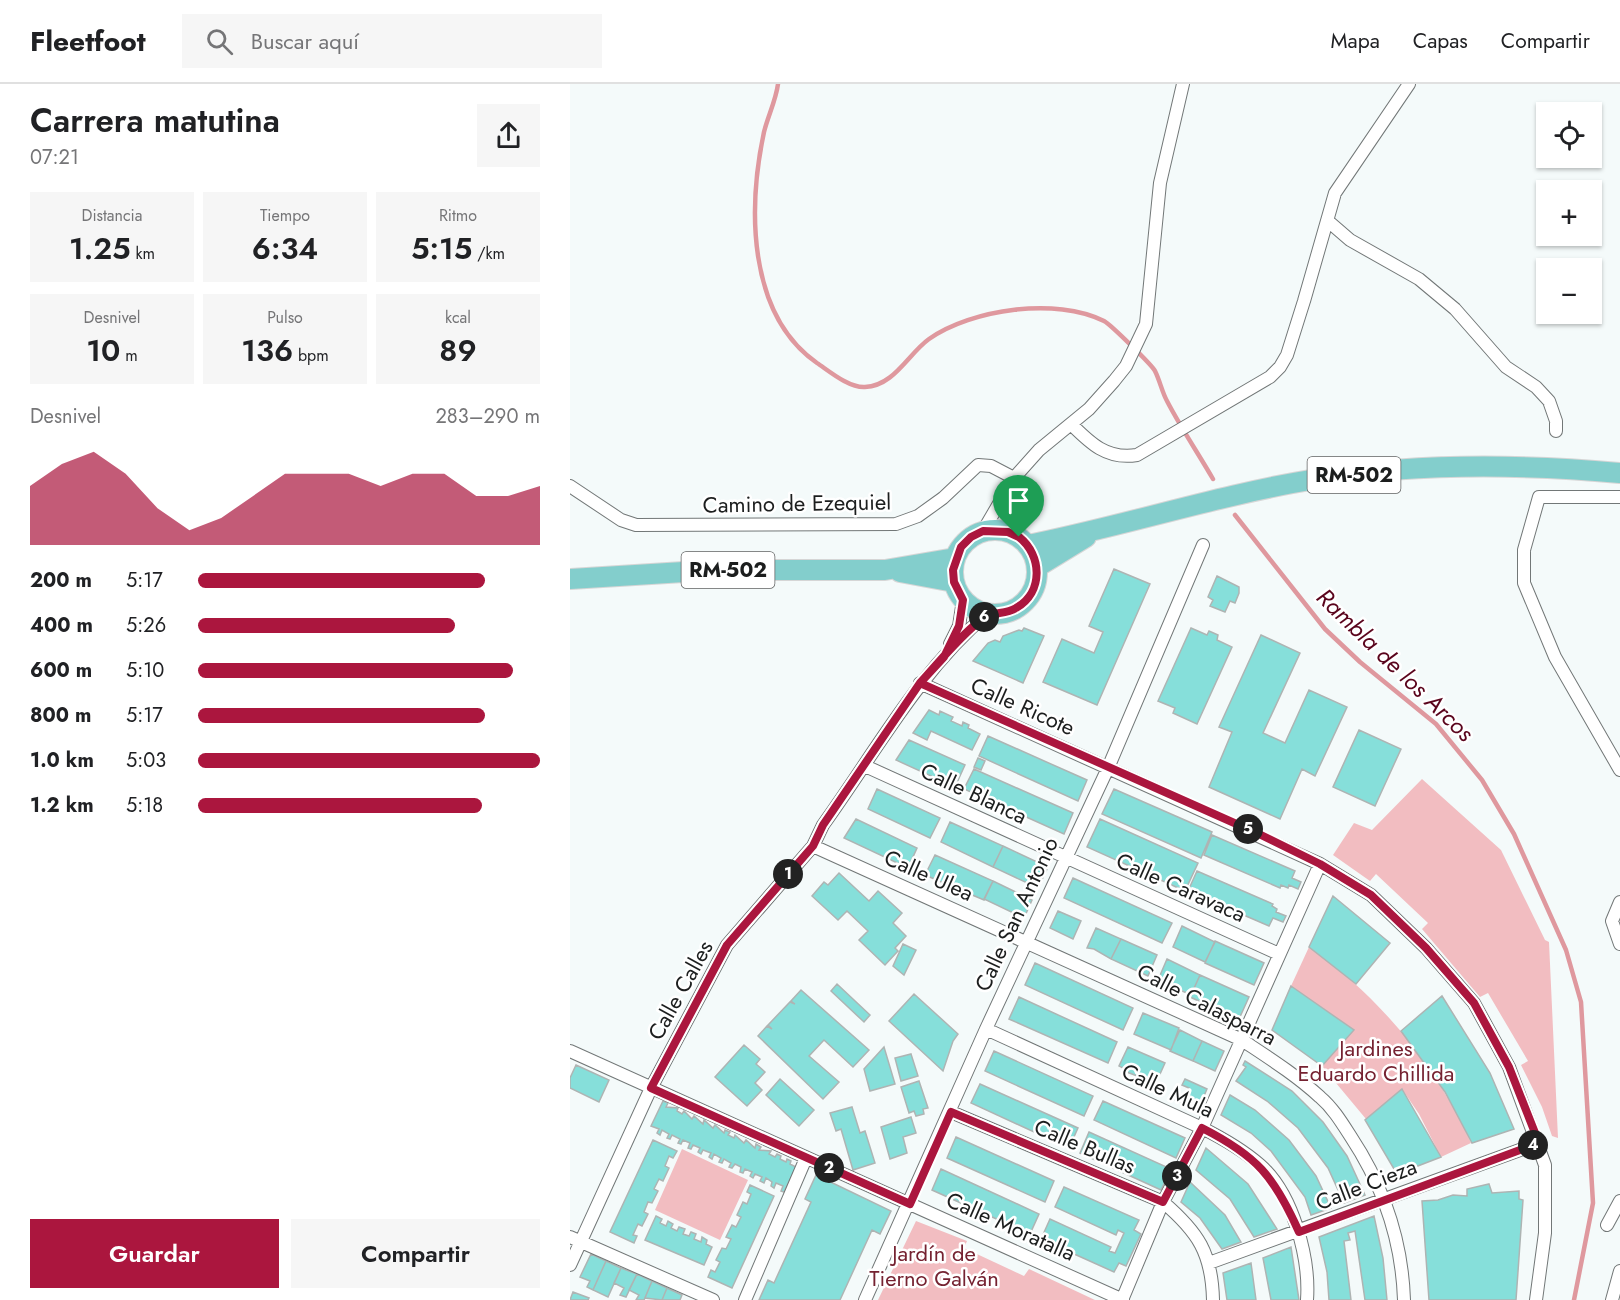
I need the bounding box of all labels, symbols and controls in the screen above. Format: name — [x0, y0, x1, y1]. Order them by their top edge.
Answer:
search box — [182, 14, 602, 68]
text: Fleetfoot — [30, 21, 146, 62]
icon: search — [203, 25, 236, 58]
text: Buscar aquí — [251, 25, 359, 57]
text: Mapa — [1331, 26, 1380, 56]
text: Capas — [1413, 26, 1468, 56]
text: Compartir — [1501, 26, 1590, 56]
text: Carrera matutina — [30, 97, 280, 144]
map controls — [1536, 102, 1602, 324]
button: locate — [1536, 102, 1602, 168]
button: share — [477, 104, 540, 167]
text: 07:21 — [30, 143, 79, 172]
button: + — [1536, 180, 1602, 246]
text: Distancia — [82, 204, 142, 227]
text: Tiempo — [260, 204, 310, 227]
text: Ritmo — [439, 204, 477, 227]
text: 1.25 — [69, 227, 131, 270]
text: 6:34 — [252, 227, 318, 270]
text: 5:15 — [411, 227, 472, 270]
text: km — [131, 242, 155, 265]
text: /km — [472, 242, 505, 265]
button: − — [1536, 258, 1602, 324]
text: Desnivel — [84, 306, 140, 329]
text: Pulso — [267, 306, 303, 329]
text: kcal — [445, 306, 471, 329]
text: 10 — [86, 329, 120, 372]
text: 136 — [241, 329, 293, 372]
text: 89 — [439, 329, 477, 372]
text: m — [120, 344, 138, 367]
text: bpm — [293, 344, 329, 367]
text: Desnivel — [30, 402, 101, 431]
text: 283–290 m — [435, 402, 540, 431]
road number: RM-502 — [1308, 457, 1400, 493]
pin — [993, 475, 1044, 537]
icon: arrive — [1002, 484, 1035, 517]
street label: Camino de Ezequiel — [702, 485, 892, 521]
road number: RM-502 — [682, 552, 774, 588]
text: 200 m — [30, 566, 92, 595]
text: 5:17 — [126, 566, 163, 595]
water label: Rambla de los Arcos — [1309, 580, 1482, 750]
pin: 6 — [969, 602, 999, 632]
text: 6 — [979, 605, 989, 628]
text: 400 m — [30, 611, 93, 640]
text: 5:26 — [126, 611, 166, 640]
text: 600 m — [30, 656, 92, 685]
text: 5:10 — [126, 656, 164, 685]
street label: Calle Ricote — [966, 669, 1080, 743]
text: 800 m — [30, 701, 91, 730]
text: 5:17 — [126, 701, 163, 730]
text: 1.0 km — [30, 746, 94, 775]
text: 5:03 — [126, 746, 166, 775]
street label: Calle Blanca — [915, 754, 1033, 832]
text: 1.2 km — [30, 791, 94, 820]
text: 5:18 — [126, 791, 163, 820]
pin: 5 — [1233, 814, 1263, 844]
text: 5 — [1243, 817, 1253, 840]
street label: Calle San Antonio — [966, 831, 1066, 997]
street label: Calle Ulea — [879, 841, 979, 909]
street label: Calle Caravaca — [1111, 844, 1251, 930]
pin: 1 — [773, 859, 803, 889]
text: 1 — [784, 862, 792, 885]
street label: Calle Calles — [639, 934, 721, 1046]
street label: Calle Calasparra — [1132, 955, 1282, 1053]
park label: Jardines Eduardo Chillida — [1298, 1032, 1454, 1089]
street label: Calle Mula — [1117, 1055, 1219, 1125]
street label: Calle Bullas — [1029, 1110, 1141, 1182]
pin: 4 — [1518, 1130, 1548, 1160]
text: 4 — [1527, 1133, 1539, 1156]
street label: Calle Cieza — [1311, 1150, 1421, 1218]
pin: 2 — [814, 1153, 844, 1183]
text: 2 — [824, 1156, 834, 1179]
pin: 3 — [1162, 1161, 1192, 1191]
text: 3 — [1172, 1164, 1182, 1187]
street label: Calle Moratalla — [941, 1183, 1081, 1269]
button: Guardar — [30, 1219, 279, 1288]
button: Compartir — [291, 1219, 540, 1288]
park label: Jardín de Tierno Galván — [869, 1237, 999, 1294]

